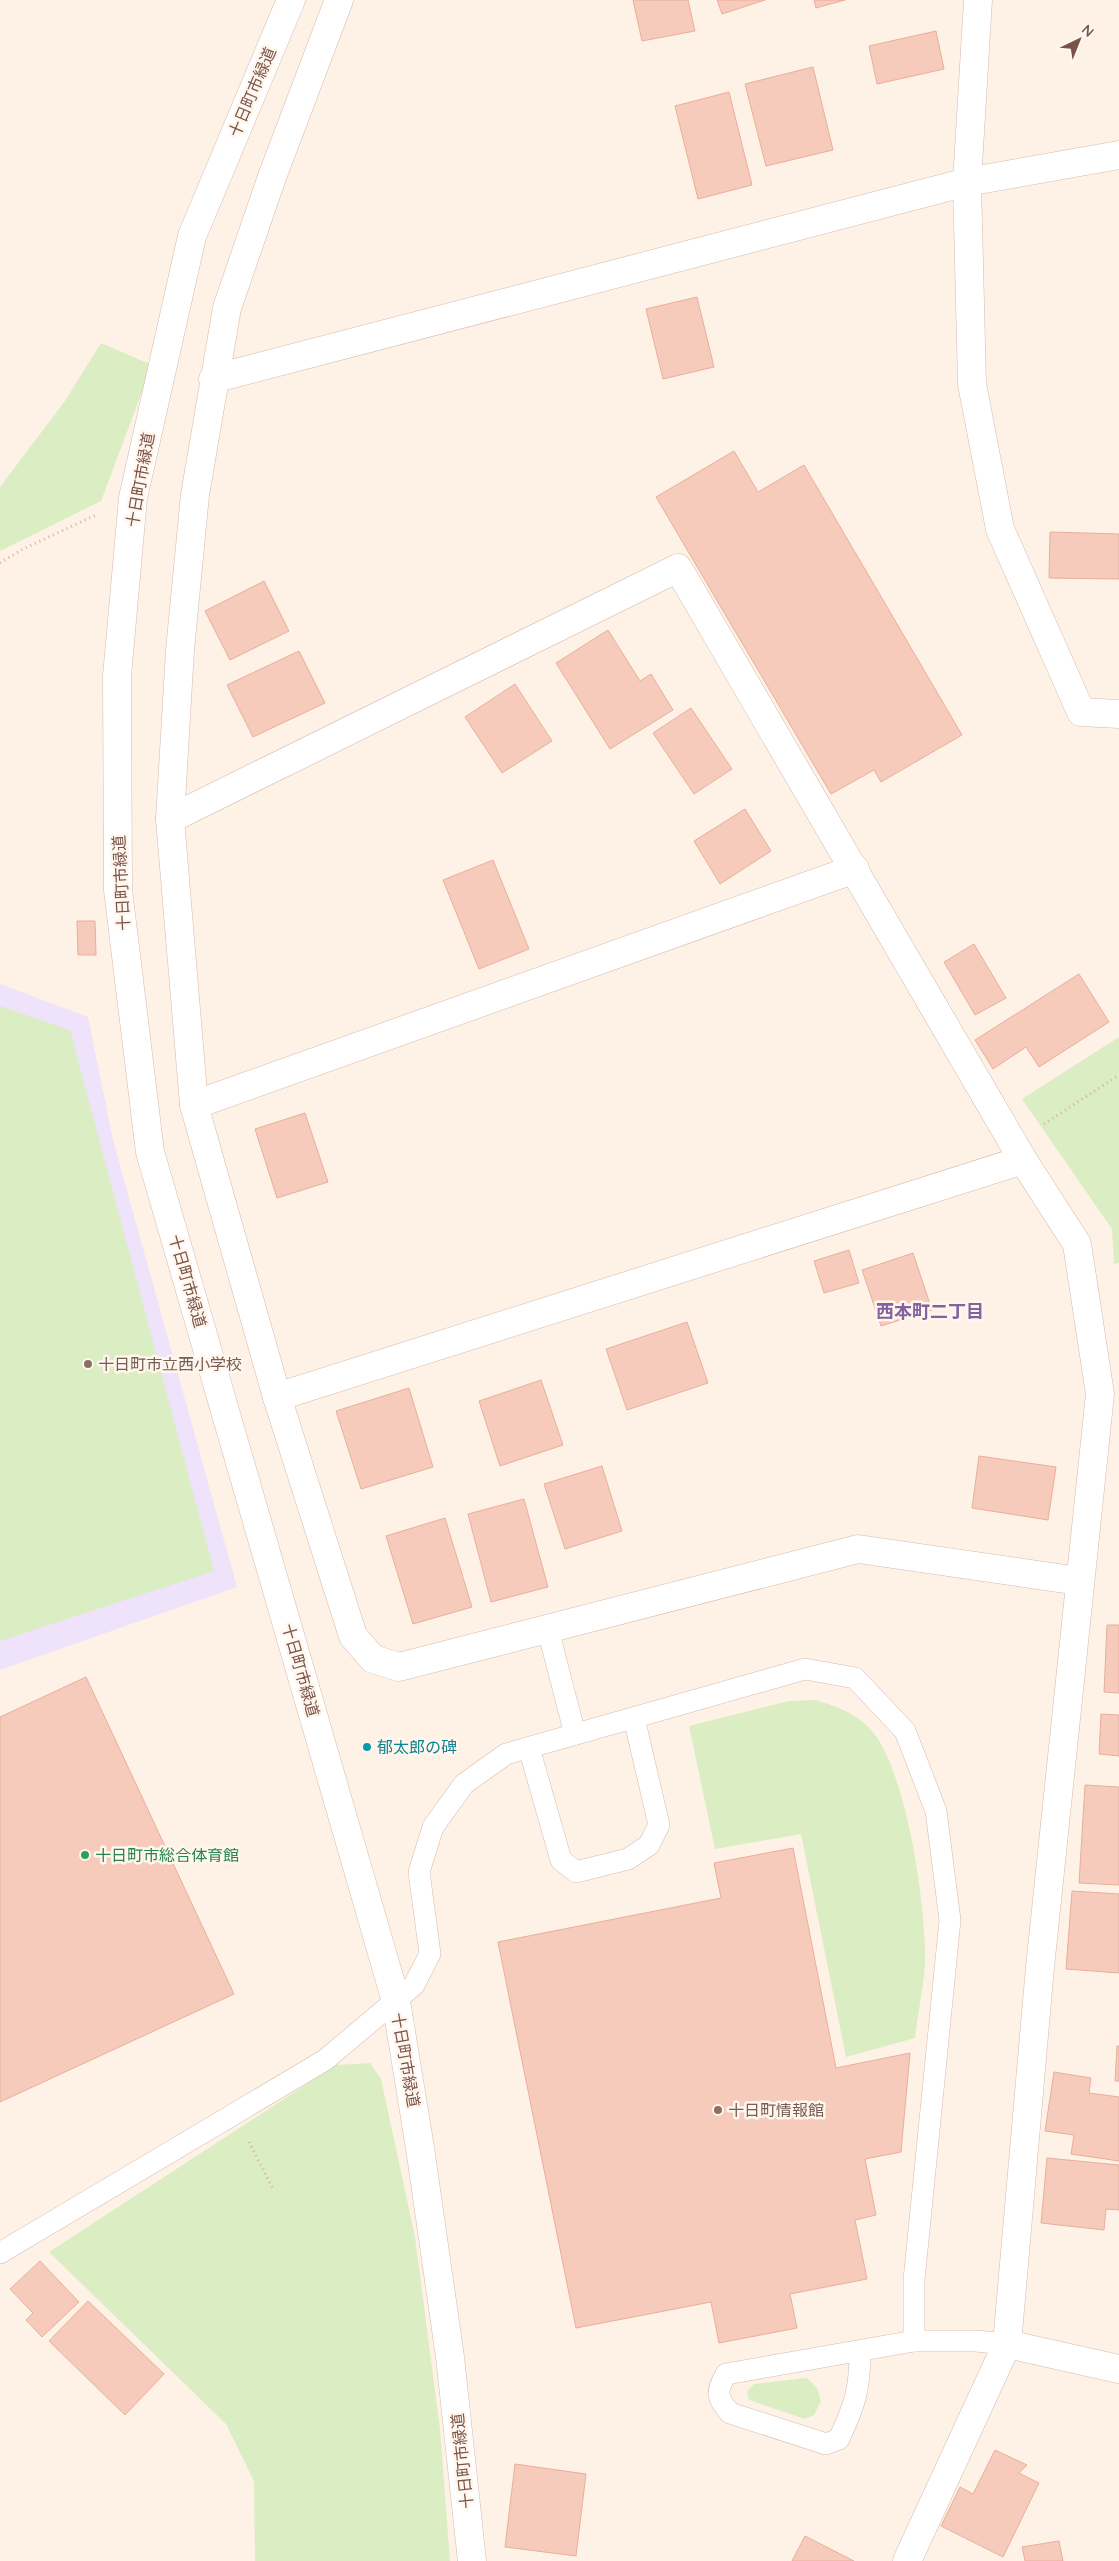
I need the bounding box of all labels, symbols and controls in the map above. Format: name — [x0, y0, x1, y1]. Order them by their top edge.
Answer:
north arrow — [1054, 15, 1104, 65]
text: N — [1078, 20, 1098, 41]
street label: 十日町市緑道 — [224, 44, 280, 140]
street label: 十日町市緑道 — [122, 431, 158, 529]
street label: 十日町市緑道 — [109, 835, 133, 931]
street label: 十日町市緑道 — [165, 1232, 211, 1330]
district label: 西本町二丁目 — [876, 1300, 984, 1323]
place label: 十日町市立西小学校 — [98, 1354, 242, 1374]
marker: 十日町市立西小学校 — [82, 1358, 94, 1370]
street label: 十日町市緑道 — [278, 1621, 324, 1719]
place label: 郁太郎の碑 — [377, 1737, 457, 1757]
marker: 郁太郎の碑 — [361, 1741, 373, 1753]
place label: 十日町市総合体育館 — [95, 1845, 239, 1865]
marker: 十日町市総合体育館 — [79, 1849, 91, 1861]
street label: 十日町市緑道 — [388, 2011, 424, 2109]
place label: 十日町情報館 — [728, 2100, 824, 2120]
marker: 十日町情報館 — [712, 2104, 724, 2116]
street label: 十日町市緑道 — [447, 2412, 477, 2510]

